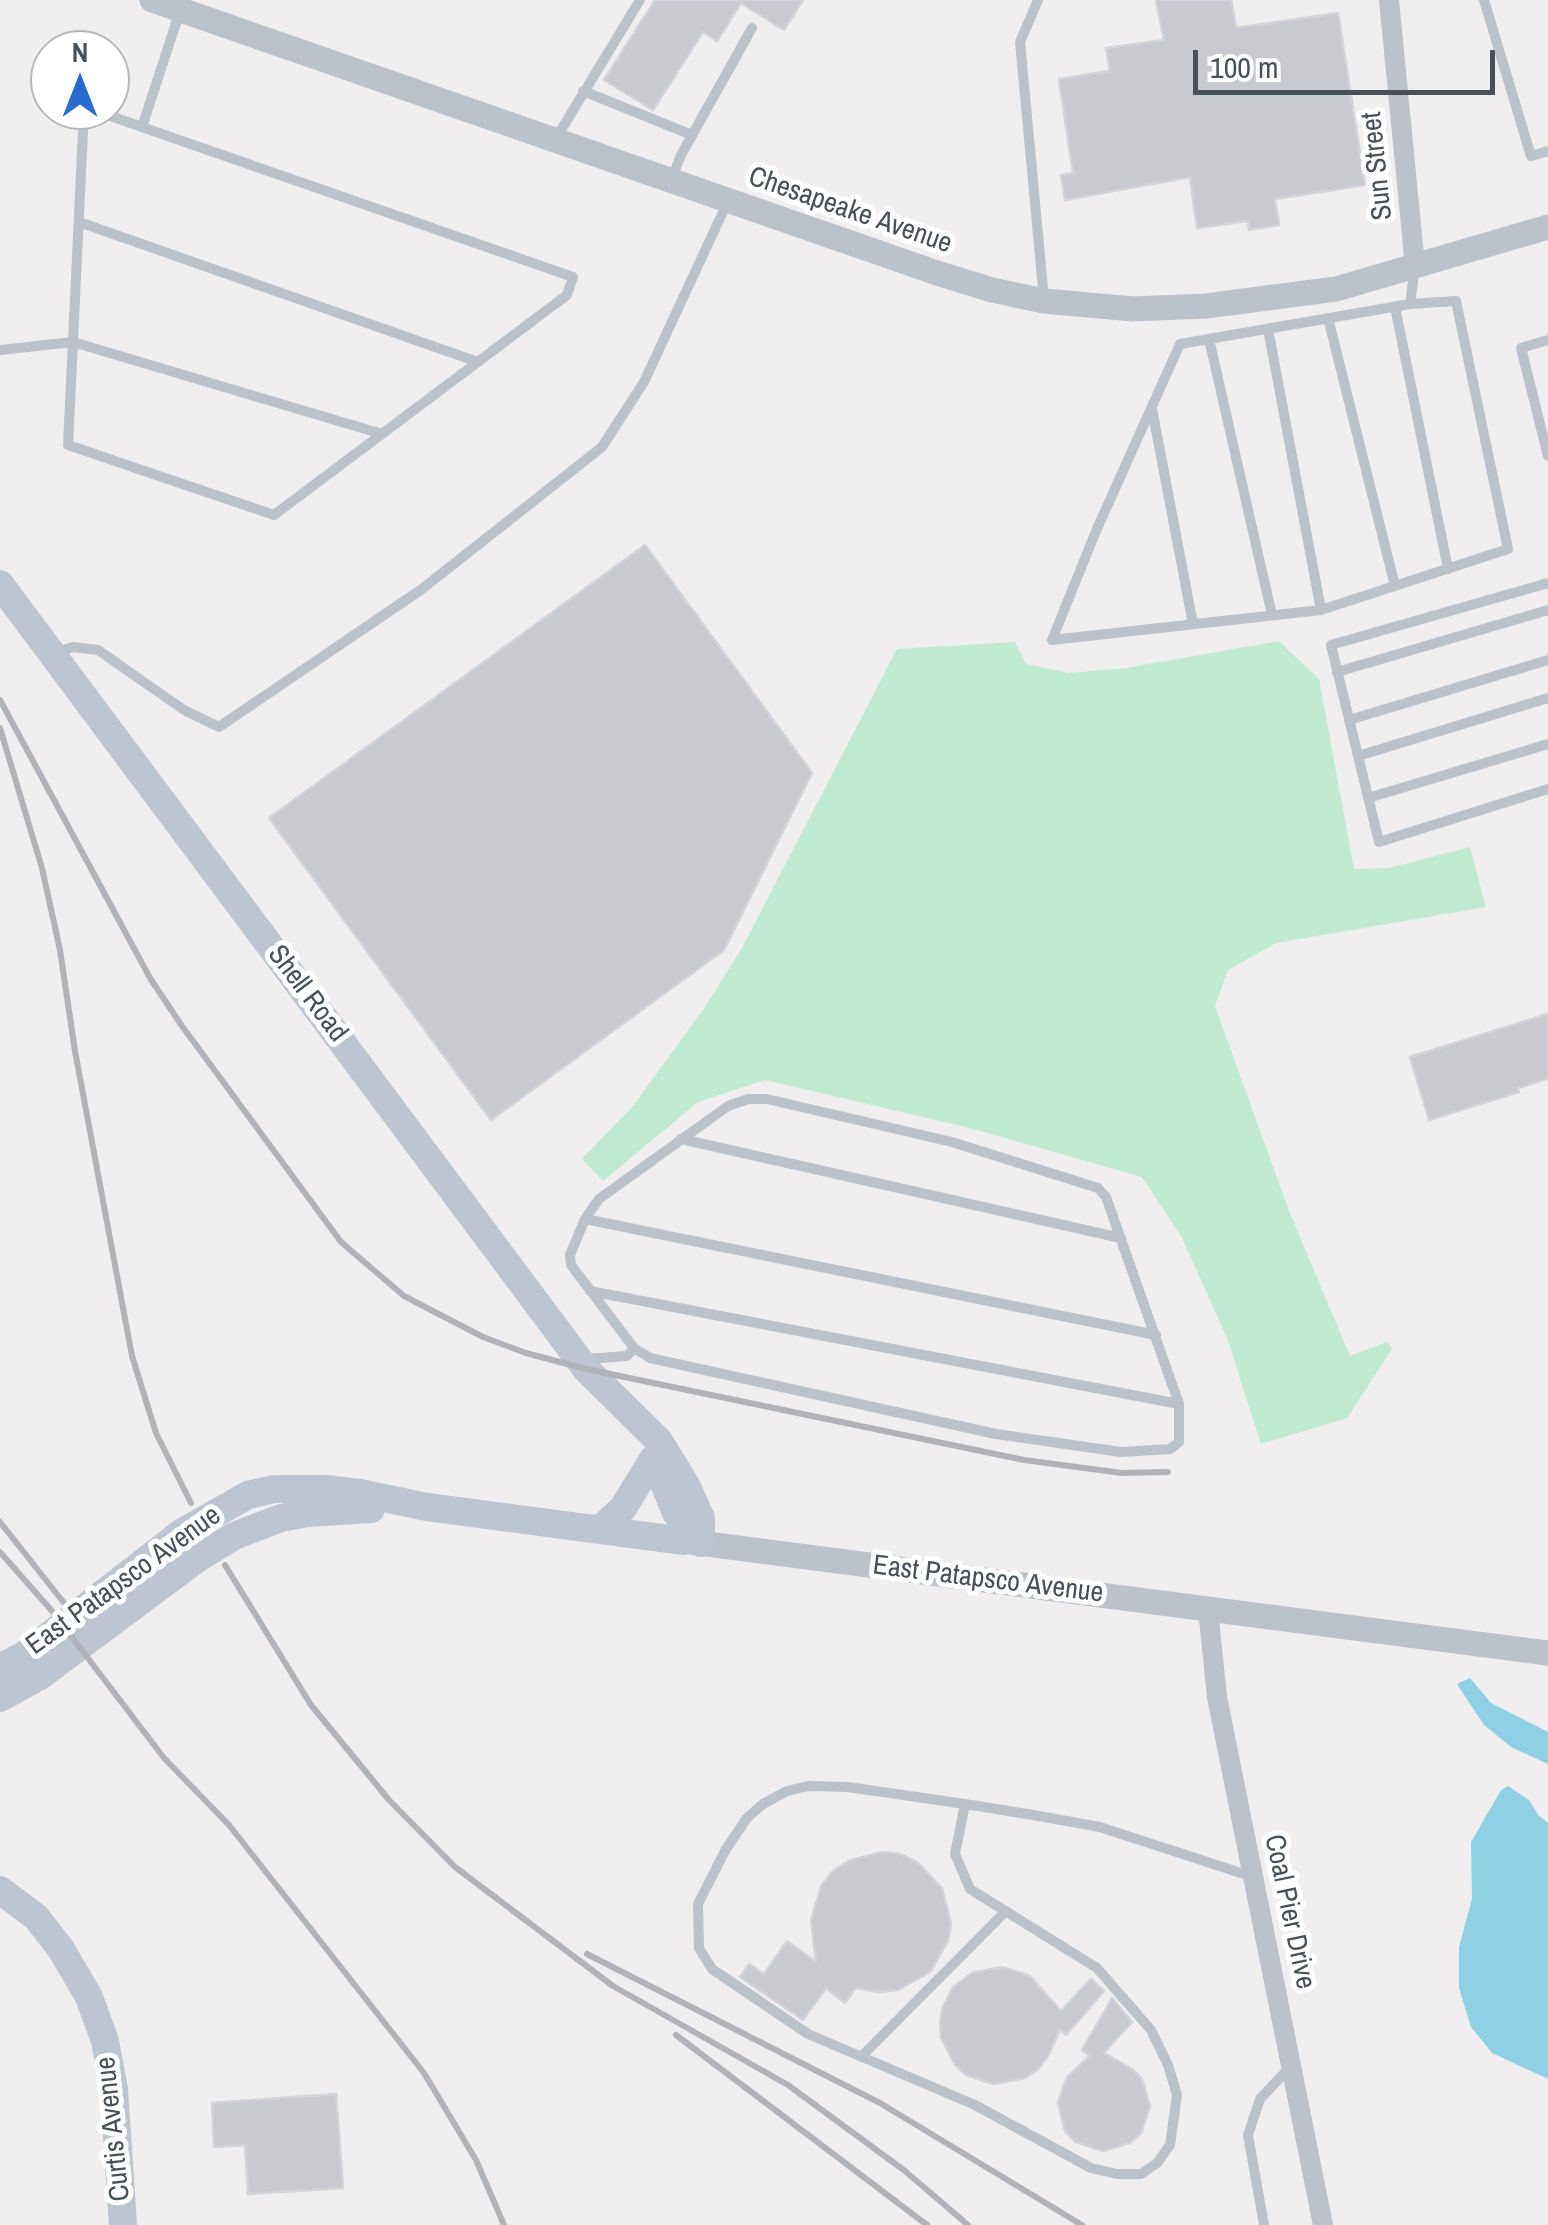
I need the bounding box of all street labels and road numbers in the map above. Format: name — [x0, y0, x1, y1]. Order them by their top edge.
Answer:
street label: Sun Street — [1356, 110, 1400, 222]
street label: Chesapeake Avenue — [744, 160, 956, 262]
street label: Shell Road — [260, 939, 354, 1049]
street label: East Patapsco Avenue — [20, 1499, 228, 1663]
street label: East Patapsco Avenue — [871, 1549, 1105, 1611]
street label: Coal Pier Drive — [1256, 1832, 1322, 1992]
street label: Curtis Avenue — [90, 2055, 138, 2203]

